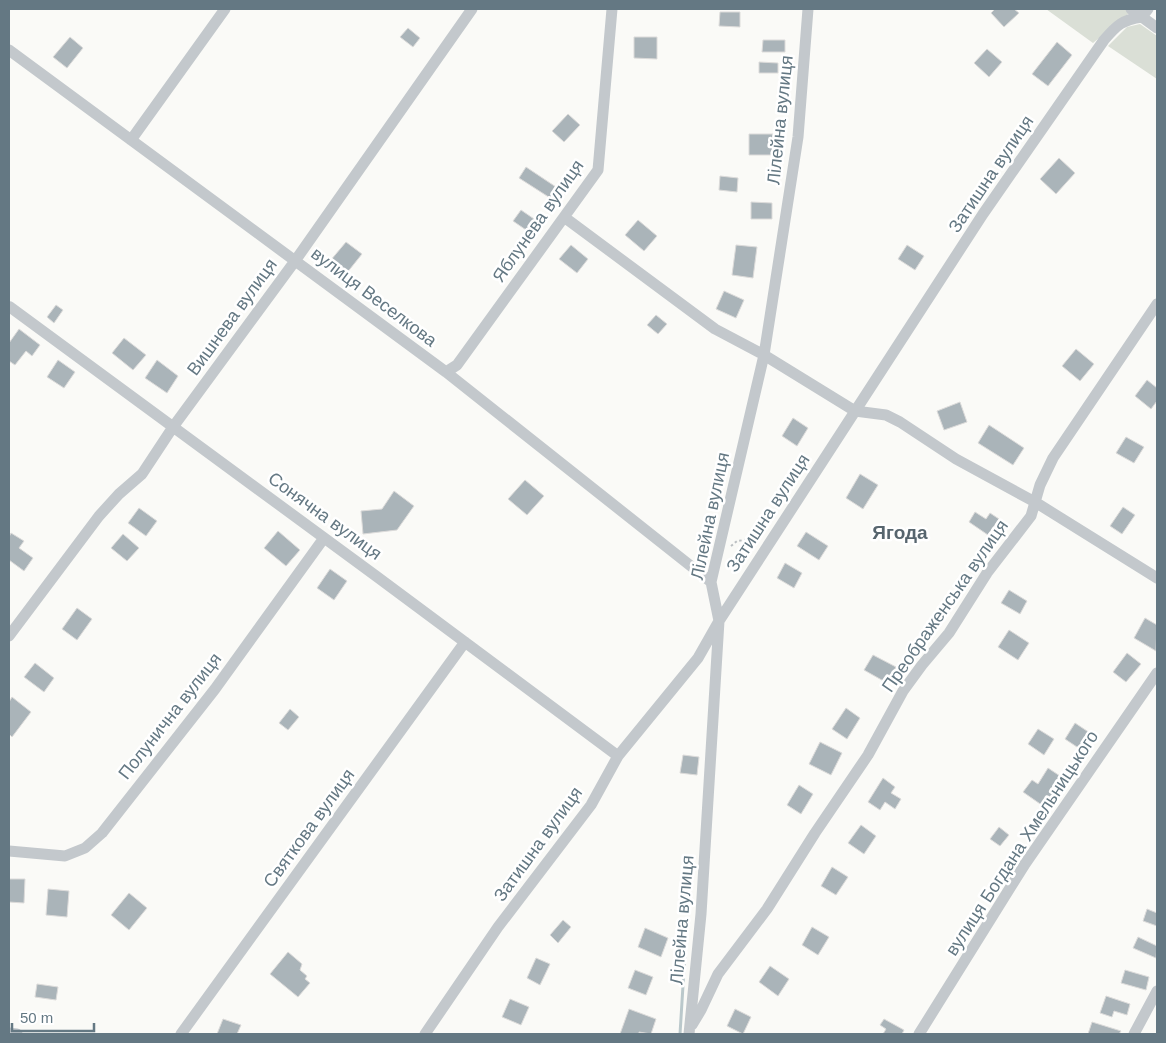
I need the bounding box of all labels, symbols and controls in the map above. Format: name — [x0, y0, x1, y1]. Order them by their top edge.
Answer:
street label: Лілейна вулиця — [763, 54, 797, 186]
street label: Затишна вулиця — [945, 112, 1037, 236]
street label: Яблунева вулиця — [488, 156, 588, 286]
street label: вулиця Веселкова — [307, 243, 441, 351]
street label: Вишнева вулиця — [183, 255, 281, 379]
street label: Лілейна вулиця — [687, 450, 733, 582]
street label: Затишна вулиця — [722, 450, 814, 576]
street label: Сонячна вулиця — [264, 468, 386, 564]
street label: Преображенська вулиця — [878, 516, 1012, 696]
district label: Ягода — [872, 522, 928, 543]
street label: Полунична вулиця — [114, 649, 226, 783]
street label: вулиця Богдана Хмельницького — [942, 727, 1102, 959]
street label: Святкова вулиця — [259, 765, 359, 891]
street label: Затишна вулиця — [490, 783, 586, 905]
street label: Лілейна вулиця — [666, 855, 698, 985]
scale bar — [12, 1000, 95, 1032]
text: 50 m — [20, 1009, 53, 1026]

